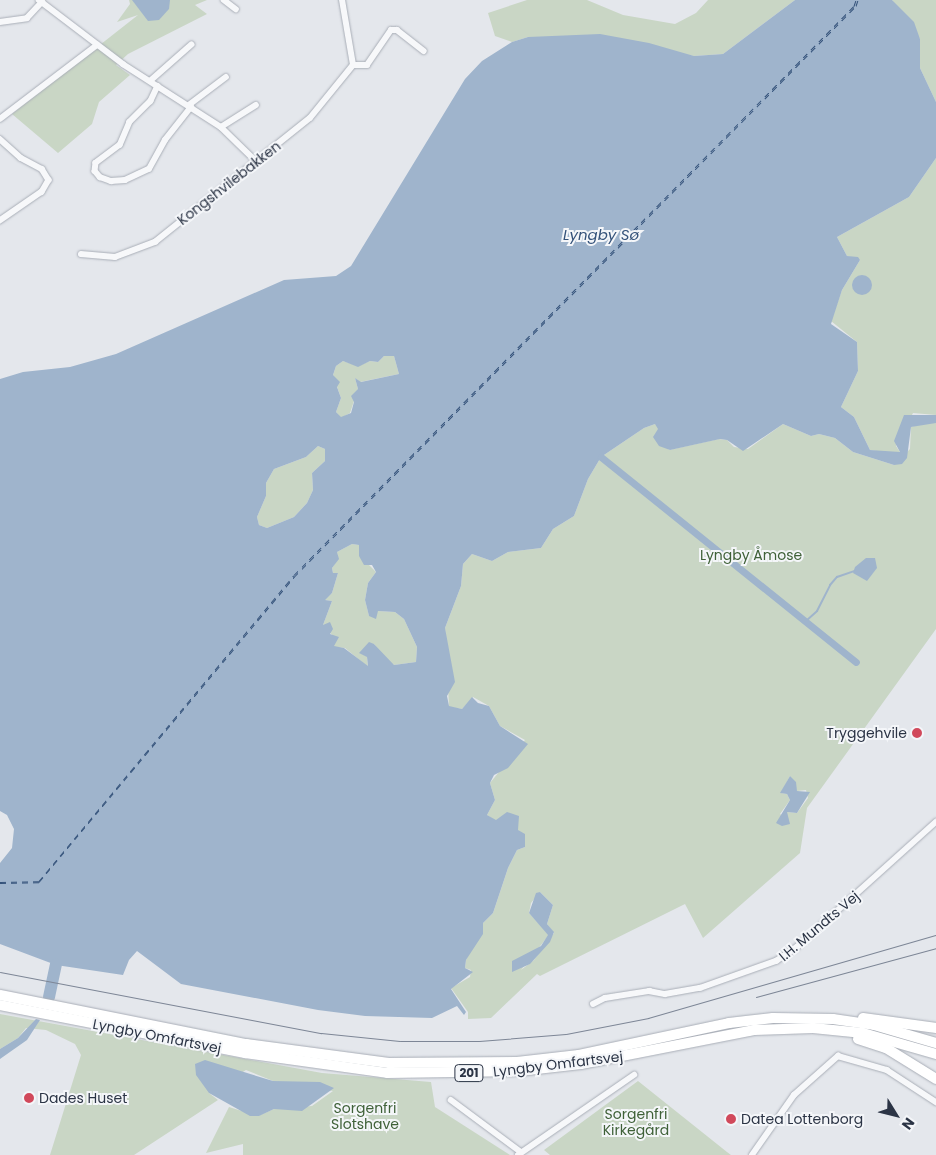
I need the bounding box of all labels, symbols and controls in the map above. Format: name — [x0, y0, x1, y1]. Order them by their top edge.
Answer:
street label: Kongshvilebakken — [174, 137, 284, 229]
water label: Lyngby Sø — [563, 226, 639, 244]
park label: Lyngby Åmose — [700, 547, 802, 563]
place label: Tryggehvile — [826, 725, 907, 741]
marker: Tryggehvile — [911, 727, 923, 739]
street label: I.H. Mundts Vej — [775, 887, 863, 965]
street label: Lyngby Omfartsvej — [91, 1015, 223, 1057]
street label: Lyngby Omfartsvej — [492, 1048, 624, 1080]
road number: 201 — [454, 1064, 484, 1082]
place label: Dades Huset — [39, 1090, 127, 1106]
north arrow — [871, 1090, 921, 1140]
marker: Dades Huset — [23, 1092, 35, 1104]
park label: Sorgenfri Slotshave — [331, 1100, 399, 1132]
park label: Sorgenfri Kirkegård — [603, 1106, 669, 1138]
place label: Datea Lottenborg — [741, 1111, 863, 1127]
marker: Datea Lottenborg — [725, 1113, 737, 1125]
text: N — [897, 1114, 919, 1134]

